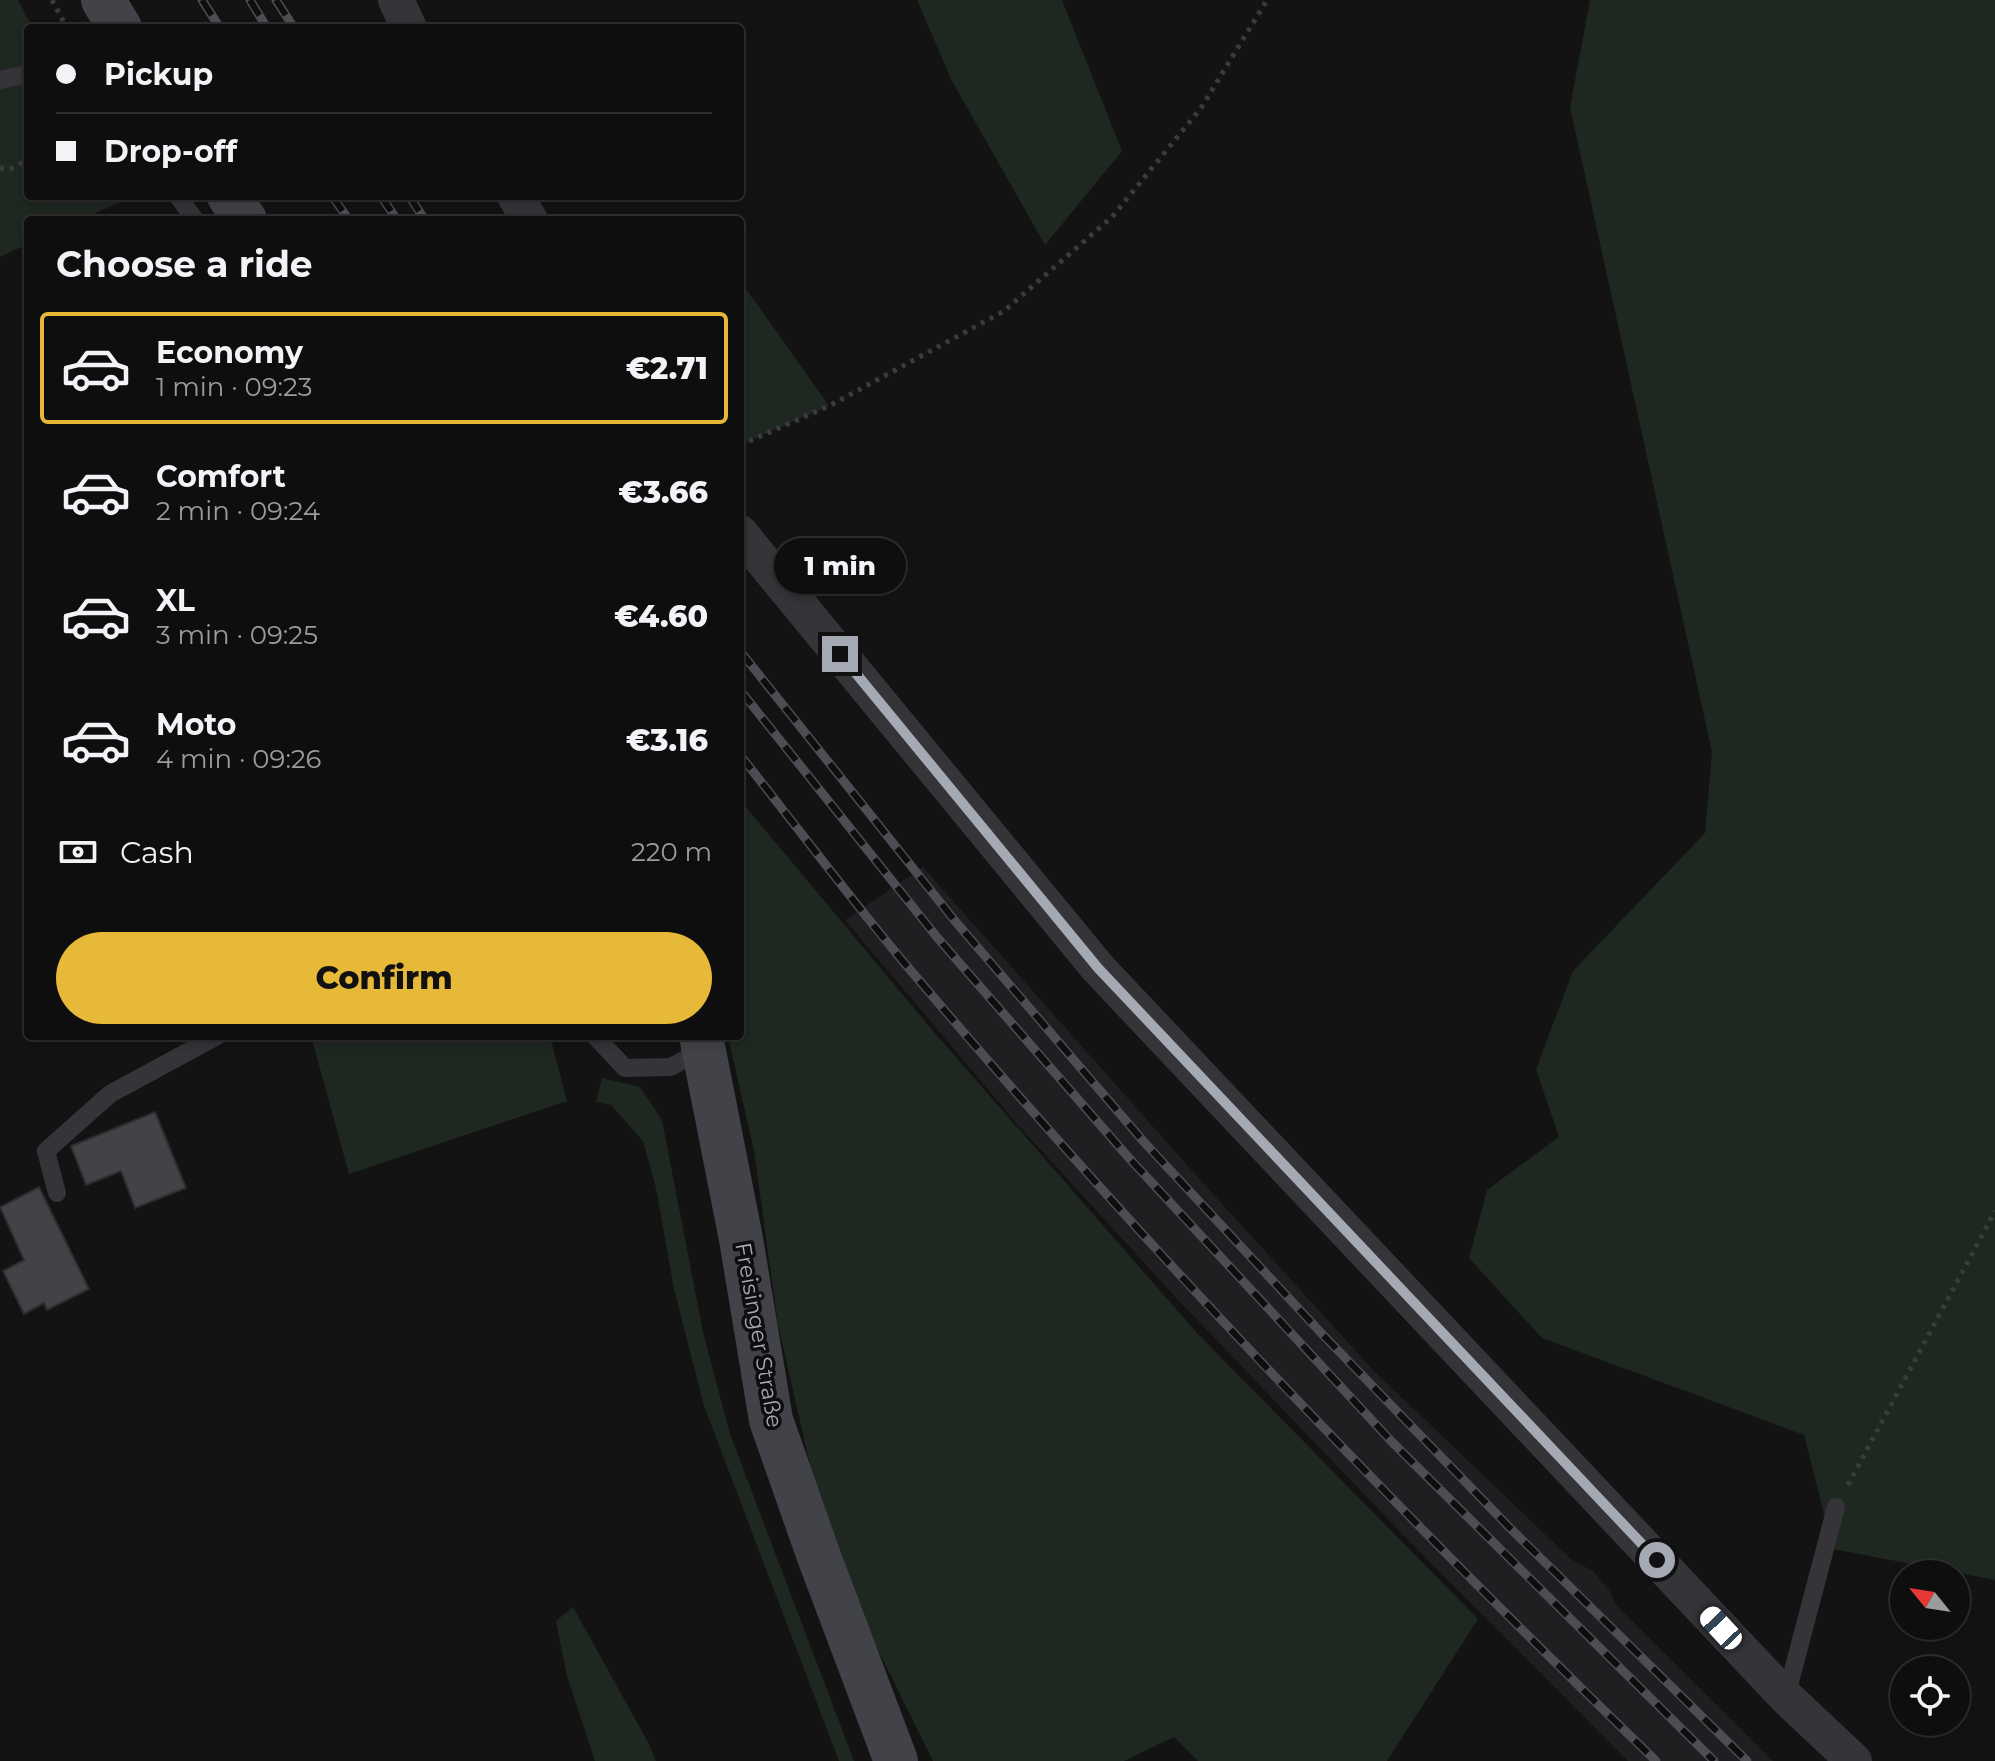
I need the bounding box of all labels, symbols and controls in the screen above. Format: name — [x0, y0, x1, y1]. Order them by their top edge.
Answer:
text: Pickup — [104, 56, 213, 93]
text: Drop-off — [104, 133, 237, 170]
text: Choose a ride — [56, 242, 313, 286]
icon: car — [60, 332, 132, 404]
text: Economy — [156, 334, 303, 371]
text: €2.71 — [626, 350, 708, 387]
text: 1 min · 09:23 — [156, 371, 313, 403]
icon: car — [60, 456, 132, 528]
text: Comfort — [156, 458, 286, 495]
text: €3.66 — [618, 474, 708, 511]
text: 2 min · 09:24 — [156, 495, 320, 527]
callout: 1 min — [774, 538, 906, 594]
text: 1 min — [804, 550, 876, 582]
icon: car — [60, 580, 132, 652]
text: XL — [156, 582, 195, 619]
text: €4.60 — [614, 598, 708, 635]
text: 3 min · 09:25 — [156, 619, 318, 651]
route end — [822, 636, 858, 672]
icon: car — [60, 704, 132, 776]
text: Moto — [156, 706, 237, 743]
text: €3.16 — [626, 722, 708, 759]
text: 4 min · 09:26 — [156, 743, 321, 775]
icon: cash — [56, 830, 100, 874]
text: Cash — [120, 834, 194, 871]
text: 220 m — [631, 836, 712, 868]
button: Confirm — [56, 932, 712, 1024]
street label: Freisinger Straße — [729, 1240, 789, 1430]
route start — [1639, 1542, 1675, 1578]
north arrow — [1890, 1560, 1970, 1640]
map controls — [1890, 1560, 1970, 1736]
car — [1696, 1602, 1746, 1654]
button: locate — [1890, 1656, 1970, 1736]

